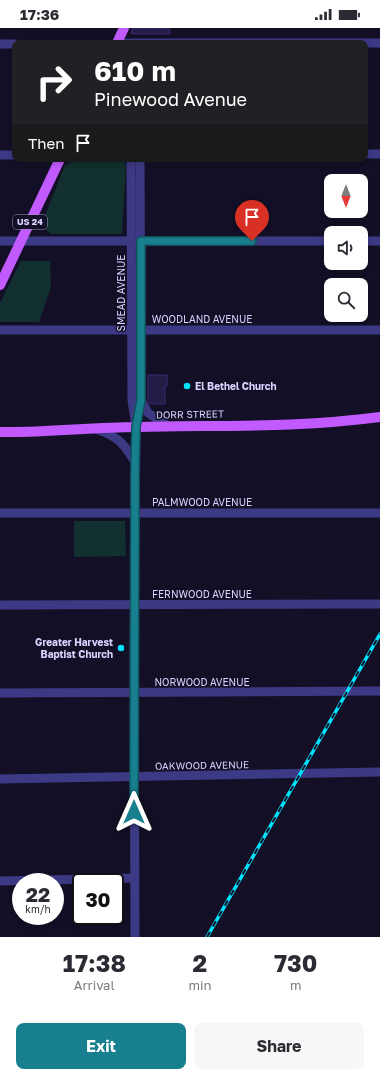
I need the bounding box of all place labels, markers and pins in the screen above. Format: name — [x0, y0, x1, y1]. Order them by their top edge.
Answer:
pin — [235, 200, 269, 241]
place label: El Bethel Church — [195, 380, 276, 392]
marker: El Bethel Church — [182, 381, 192, 391]
place label: Greater Harvest Baptist Church — [35, 636, 113, 660]
marker: Greater Harvest Baptist Church — [116, 643, 126, 653]

